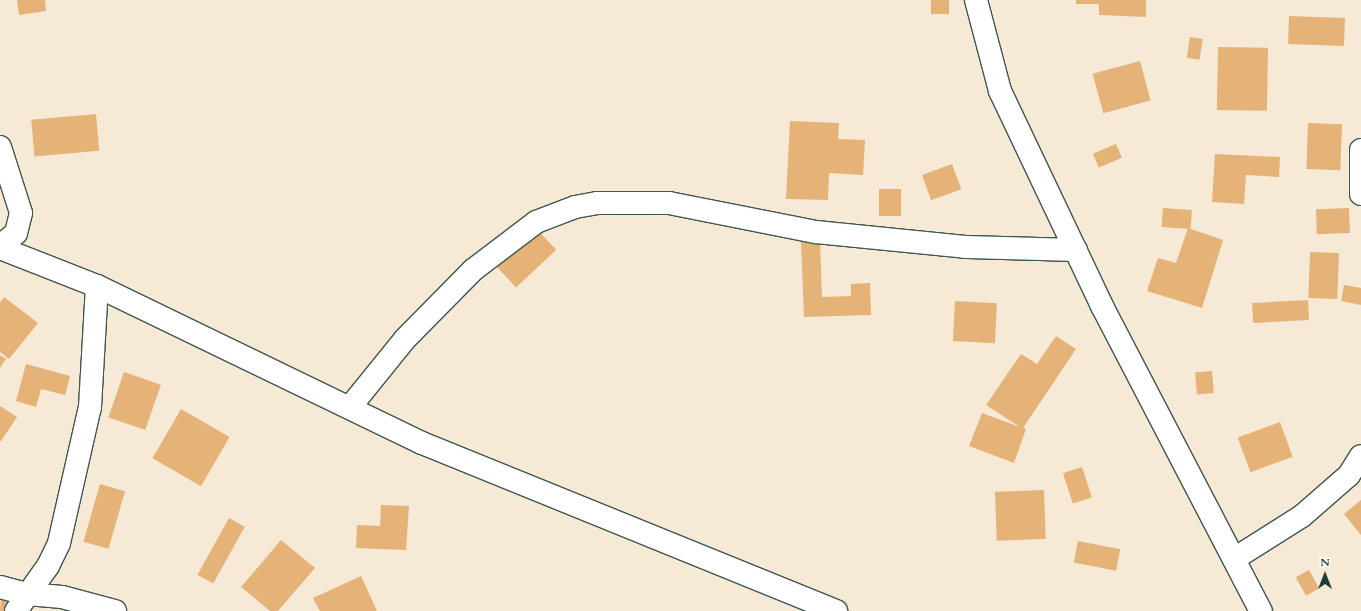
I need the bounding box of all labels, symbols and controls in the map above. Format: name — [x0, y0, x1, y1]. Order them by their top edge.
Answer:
north arrow — [1305, 555, 1345, 595]
text: N — [1320, 555, 1330, 570]

